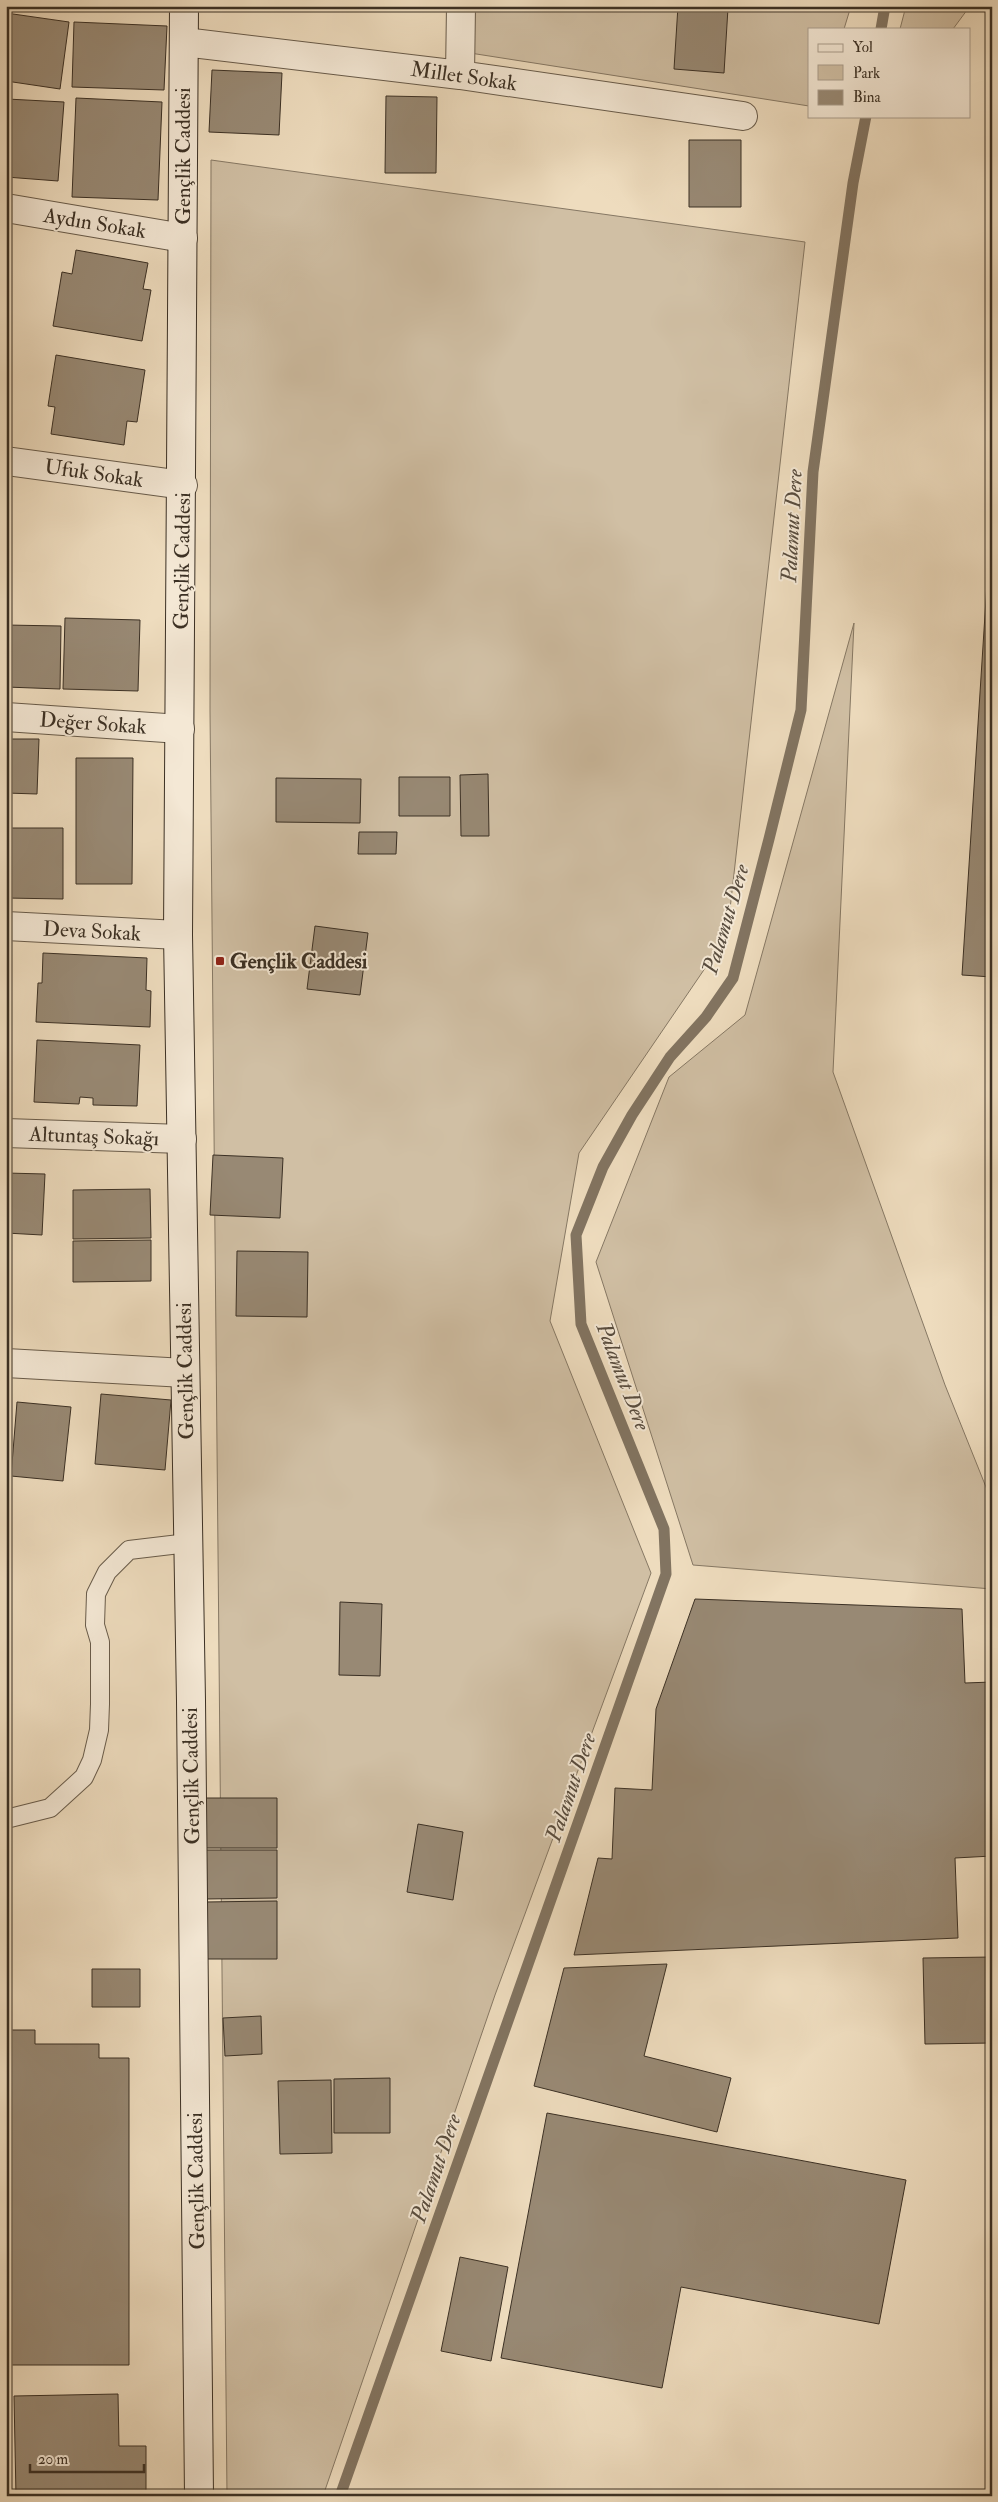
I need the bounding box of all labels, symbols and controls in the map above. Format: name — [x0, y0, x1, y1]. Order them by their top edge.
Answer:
legend — [808, 28, 970, 118]
text: Yol — [853, 38, 873, 57]
street label: Millet Sokak — [409, 56, 519, 97]
text: Park — [853, 64, 880, 83]
street label: Gençlik Caddesi — [170, 87, 197, 225]
text: Bina — [853, 88, 881, 107]
street label: Aydın Sokak — [41, 202, 148, 245]
street label: Ufuk Sokak — [43, 453, 145, 494]
water label: Palamut Dere — [775, 468, 809, 584]
street label: Gençlik Caddesi — [168, 492, 197, 630]
street label: Değer Sokak — [38, 706, 148, 741]
water label: Palamut Dere — [696, 860, 756, 979]
street label: Deva Sokak — [42, 915, 142, 948]
place label: Gençlik Caddesi — [230, 948, 368, 975]
marker: Gençlik Caddesi — [214, 955, 226, 967]
street label: Altuntaş Sokağı — [27, 1121, 160, 1152]
street label: Gençlik Caddesi — [171, 1302, 200, 1440]
water label: Palamut Dere — [589, 1317, 657, 1435]
street label: Gençlik Caddesi — [177, 1707, 206, 1845]
water label: Palamut Dere — [539, 1729, 603, 1846]
water label: Palamut Dere — [404, 2110, 468, 2227]
street label: Gençlik Caddesi — [182, 2112, 211, 2250]
scale bar — [30, 2442, 144, 2474]
text: 20 m — [38, 2450, 68, 2469]

